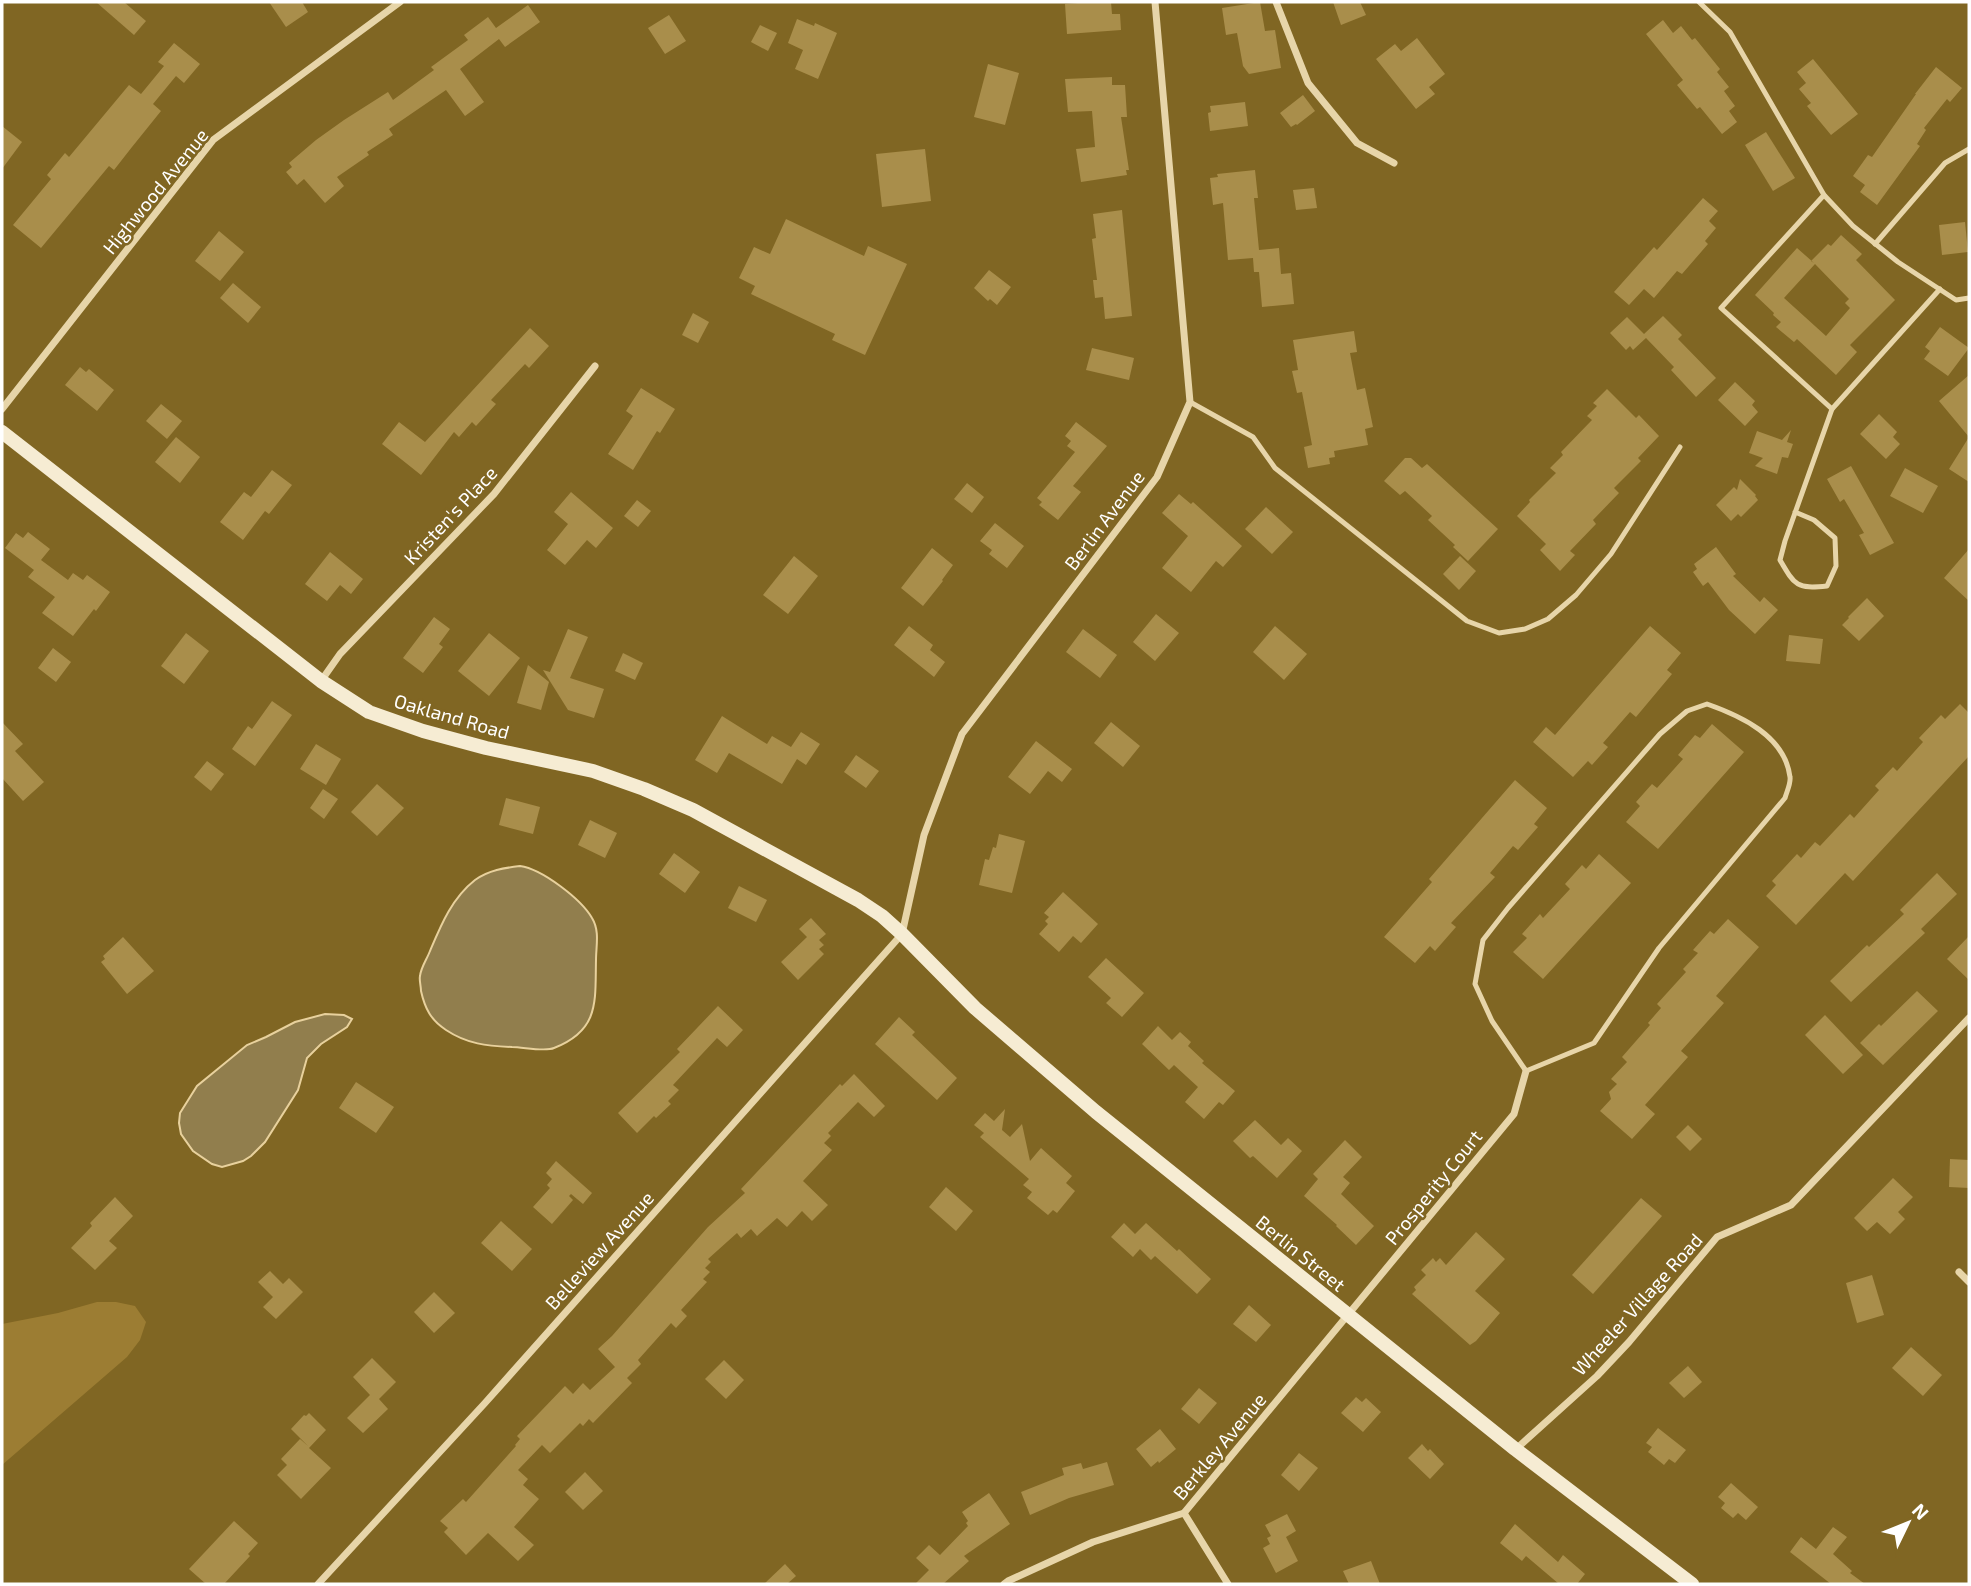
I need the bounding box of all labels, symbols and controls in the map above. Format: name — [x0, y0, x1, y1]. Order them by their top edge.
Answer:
street label: Highwood Avenue — [97, 124, 213, 258]
street label: Kristen's Place — [399, 461, 501, 569]
street label: Berlin Avenue — [1059, 466, 1149, 574]
street label: Oakland Road — [392, 689, 512, 743]
street label: Prosperity Court — [1380, 1125, 1486, 1249]
street label: Belleview Avenue — [540, 1186, 658, 1314]
street label: Berlin Street — [1252, 1210, 1350, 1296]
street label: Wheeler Village Road — [1567, 1228, 1707, 1380]
street label: Berkley Avenue — [1168, 1388, 1270, 1504]
north arrow — [1873, 1488, 1943, 1558]
text: N — [1908, 1498, 1934, 1524]

